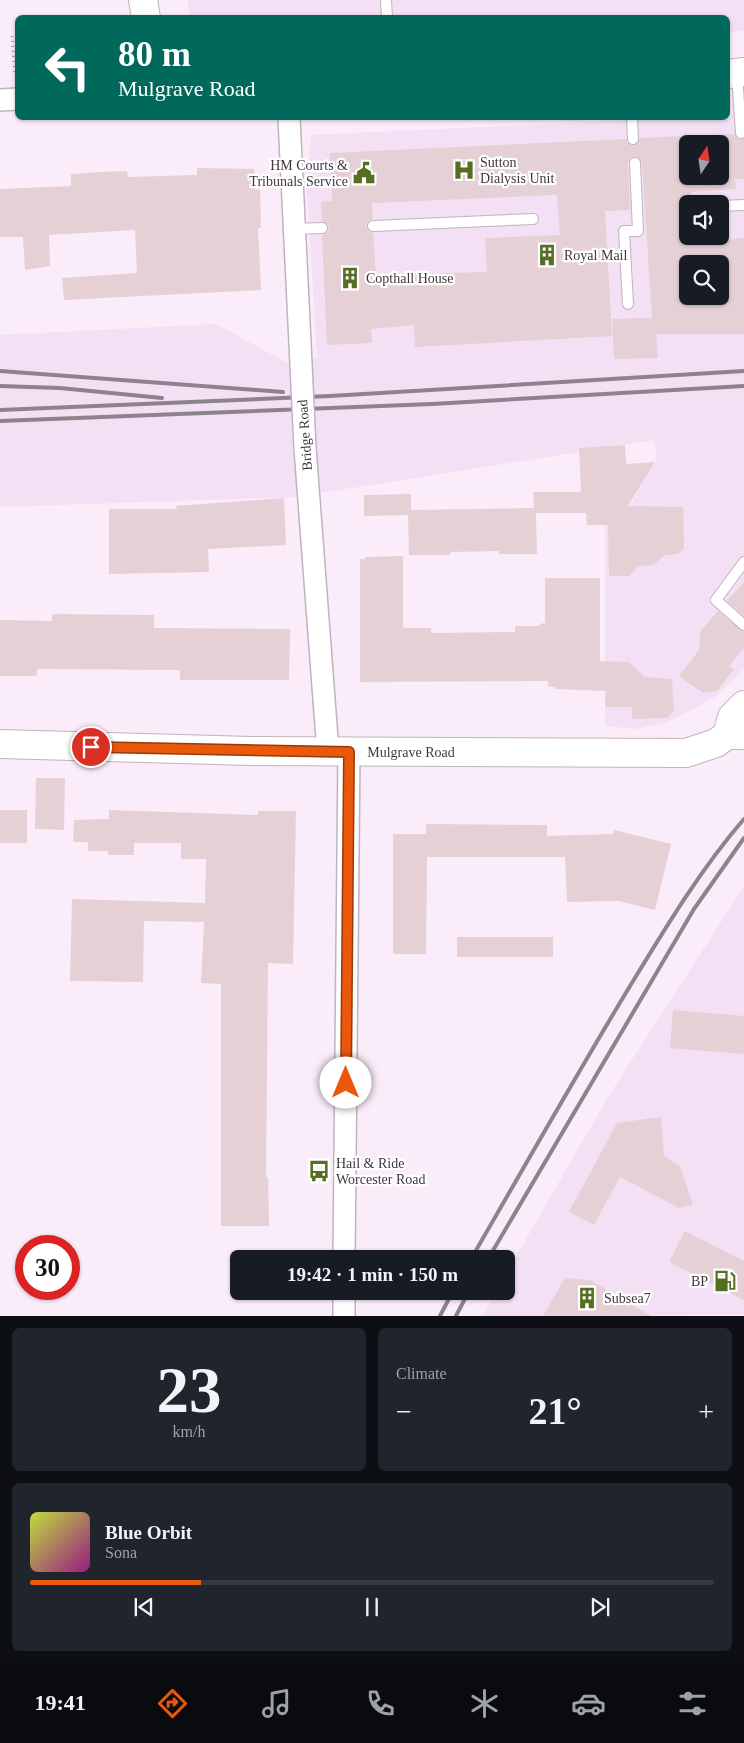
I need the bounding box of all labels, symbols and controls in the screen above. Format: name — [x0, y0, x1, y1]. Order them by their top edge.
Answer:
icon: left — [35, 35, 100, 100]
text: 80 m — [118, 35, 191, 74]
text: Mulgrave Road — [118, 76, 255, 101]
north arrow — [679, 135, 729, 185]
map controls — [679, 135, 729, 305]
place label: Sutton Dialysis Unit — [480, 155, 554, 186]
hospital icon: Sutton Dialysis Unit — [451, 157, 477, 183]
place label: HM Courts & Tribunals Service — [249, 158, 348, 189]
public building icon: HM Courts & Tribunals Service — [351, 160, 377, 186]
button: sound — [679, 195, 729, 245]
building icon: Royal Mail — [534, 242, 560, 268]
place label: Royal Mail — [564, 248, 627, 263]
button: search — [679, 255, 729, 305]
building icon: Copthall House — [337, 265, 363, 291]
place label: Copthall House — [366, 271, 454, 286]
street label: Bridge Road — [295, 399, 315, 471]
pin — [70, 726, 112, 768]
icon: arrive — [77, 733, 105, 761]
street label: Mulgrave Road — [367, 745, 455, 760]
position arrow — [319, 1056, 371, 1108]
place label: Hail & Ride Worcester Road — [336, 1156, 425, 1187]
bus stop icon: Hail & Ride Worcester Road — [306, 1158, 332, 1184]
speed limit sign: 30 — [15, 1235, 80, 1300]
text: 19:42 · 1 min · 150 m — [287, 1264, 458, 1285]
fuel station icon: BP — [712, 1268, 738, 1294]
place label: BP — [691, 1274, 708, 1289]
building icon: Subsea7 — [574, 1285, 600, 1311]
place label: Subsea7 — [604, 1291, 651, 1306]
text: 23 — [157, 1354, 222, 1426]
text: Climate — [396, 1365, 447, 1382]
text: 21° — [528, 1390, 582, 1432]
text: − — [396, 1396, 412, 1427]
text: + — [698, 1396, 714, 1427]
text: km/h — [173, 1423, 205, 1440]
text: Blue Orbit — [105, 1522, 192, 1543]
text: Sona — [105, 1544, 137, 1561]
icon: previous — [130, 1593, 158, 1621]
icon: pause — [358, 1593, 386, 1621]
icon: next — [586, 1593, 614, 1621]
icon: directions — [155, 1686, 190, 1721]
icon: music — [259, 1686, 294, 1721]
icon: phone — [363, 1686, 398, 1721]
icon: climate — [467, 1686, 502, 1721]
icon: car — [571, 1686, 606, 1721]
icon: filters — [675, 1686, 710, 1721]
text: 19:41 — [34, 1690, 86, 1715]

